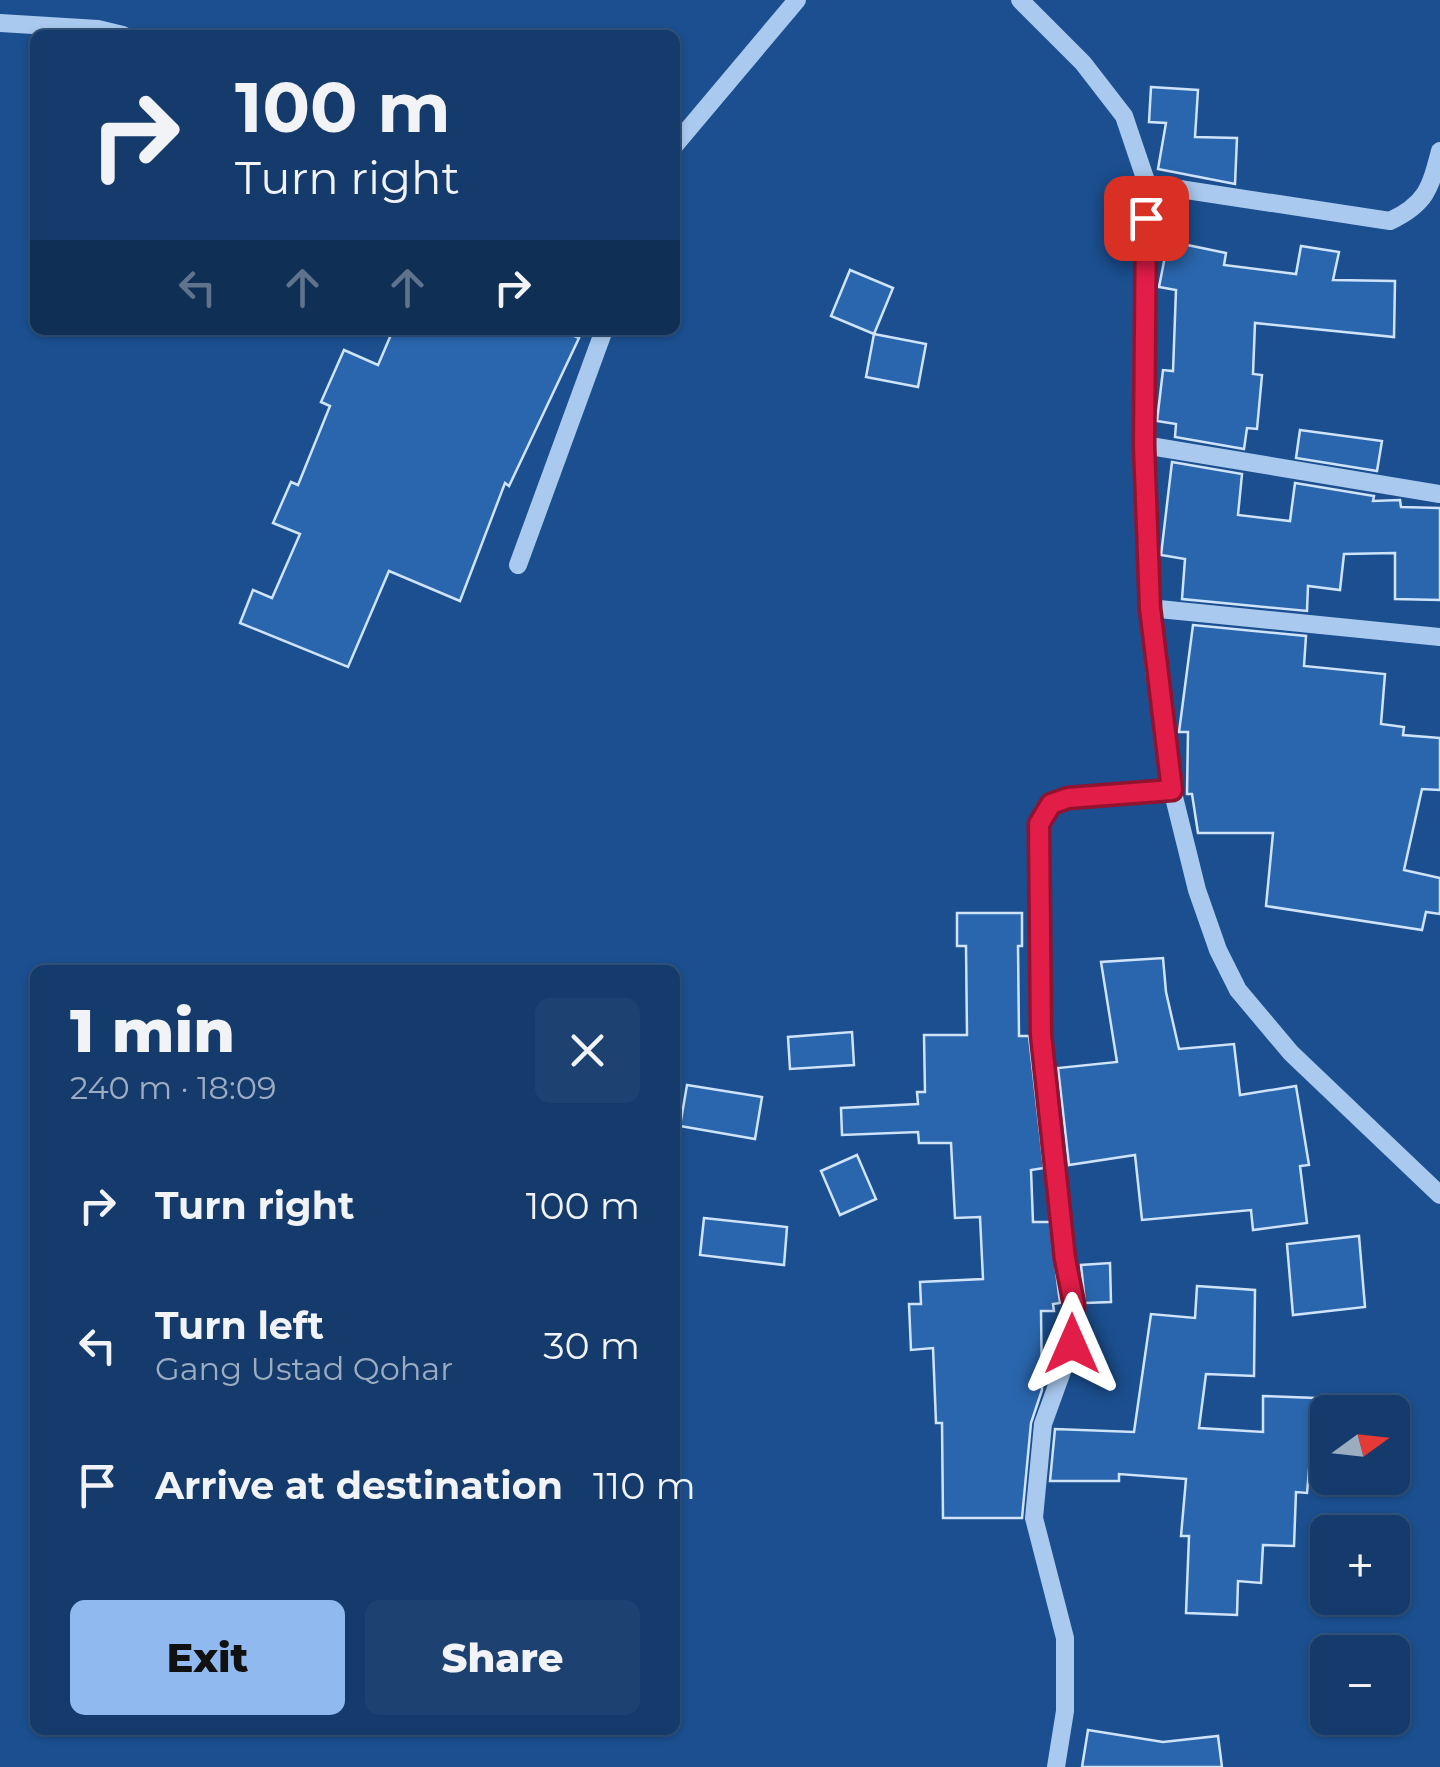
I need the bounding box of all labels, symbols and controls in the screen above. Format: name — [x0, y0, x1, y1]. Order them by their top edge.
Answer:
text: 100 m — [235, 64, 451, 150]
icon: right — [70, 70, 200, 200]
text: Turn right — [235, 150, 460, 205]
pin — [1104, 176, 1189, 261]
icon: arrive — [1119, 191, 1174, 246]
icon: left — [170, 260, 225, 315]
icon: ahead — [275, 260, 330, 315]
icon: ahead — [380, 260, 435, 315]
icon: right — [485, 260, 540, 315]
text: 1 min — [70, 994, 235, 1067]
button: close — [535, 998, 640, 1103]
text: 240 m · 18:09 — [70, 1068, 276, 1107]
icon: right — [70, 1178, 125, 1233]
text: Turn right — [155, 1182, 354, 1229]
text: 100 m — [526, 1182, 640, 1229]
position arrow — [1020, 1292, 1124, 1396]
text: Turn left — [155, 1302, 324, 1349]
icon: left — [70, 1318, 125, 1373]
text: 30 m — [543, 1322, 640, 1369]
text: Gang Ustad Qohar — [155, 1349, 453, 1388]
north arrow — [1310, 1395, 1410, 1495]
map controls — [1310, 1395, 1410, 1735]
icon: arrive — [70, 1458, 125, 1513]
text: Arrive at destination — [155, 1462, 563, 1509]
text: 110 m — [593, 1462, 696, 1509]
button: + — [1310, 1515, 1410, 1615]
button: Exit — [70, 1600, 345, 1715]
button: Share — [365, 1600, 640, 1715]
button: − — [1310, 1635, 1410, 1735]

